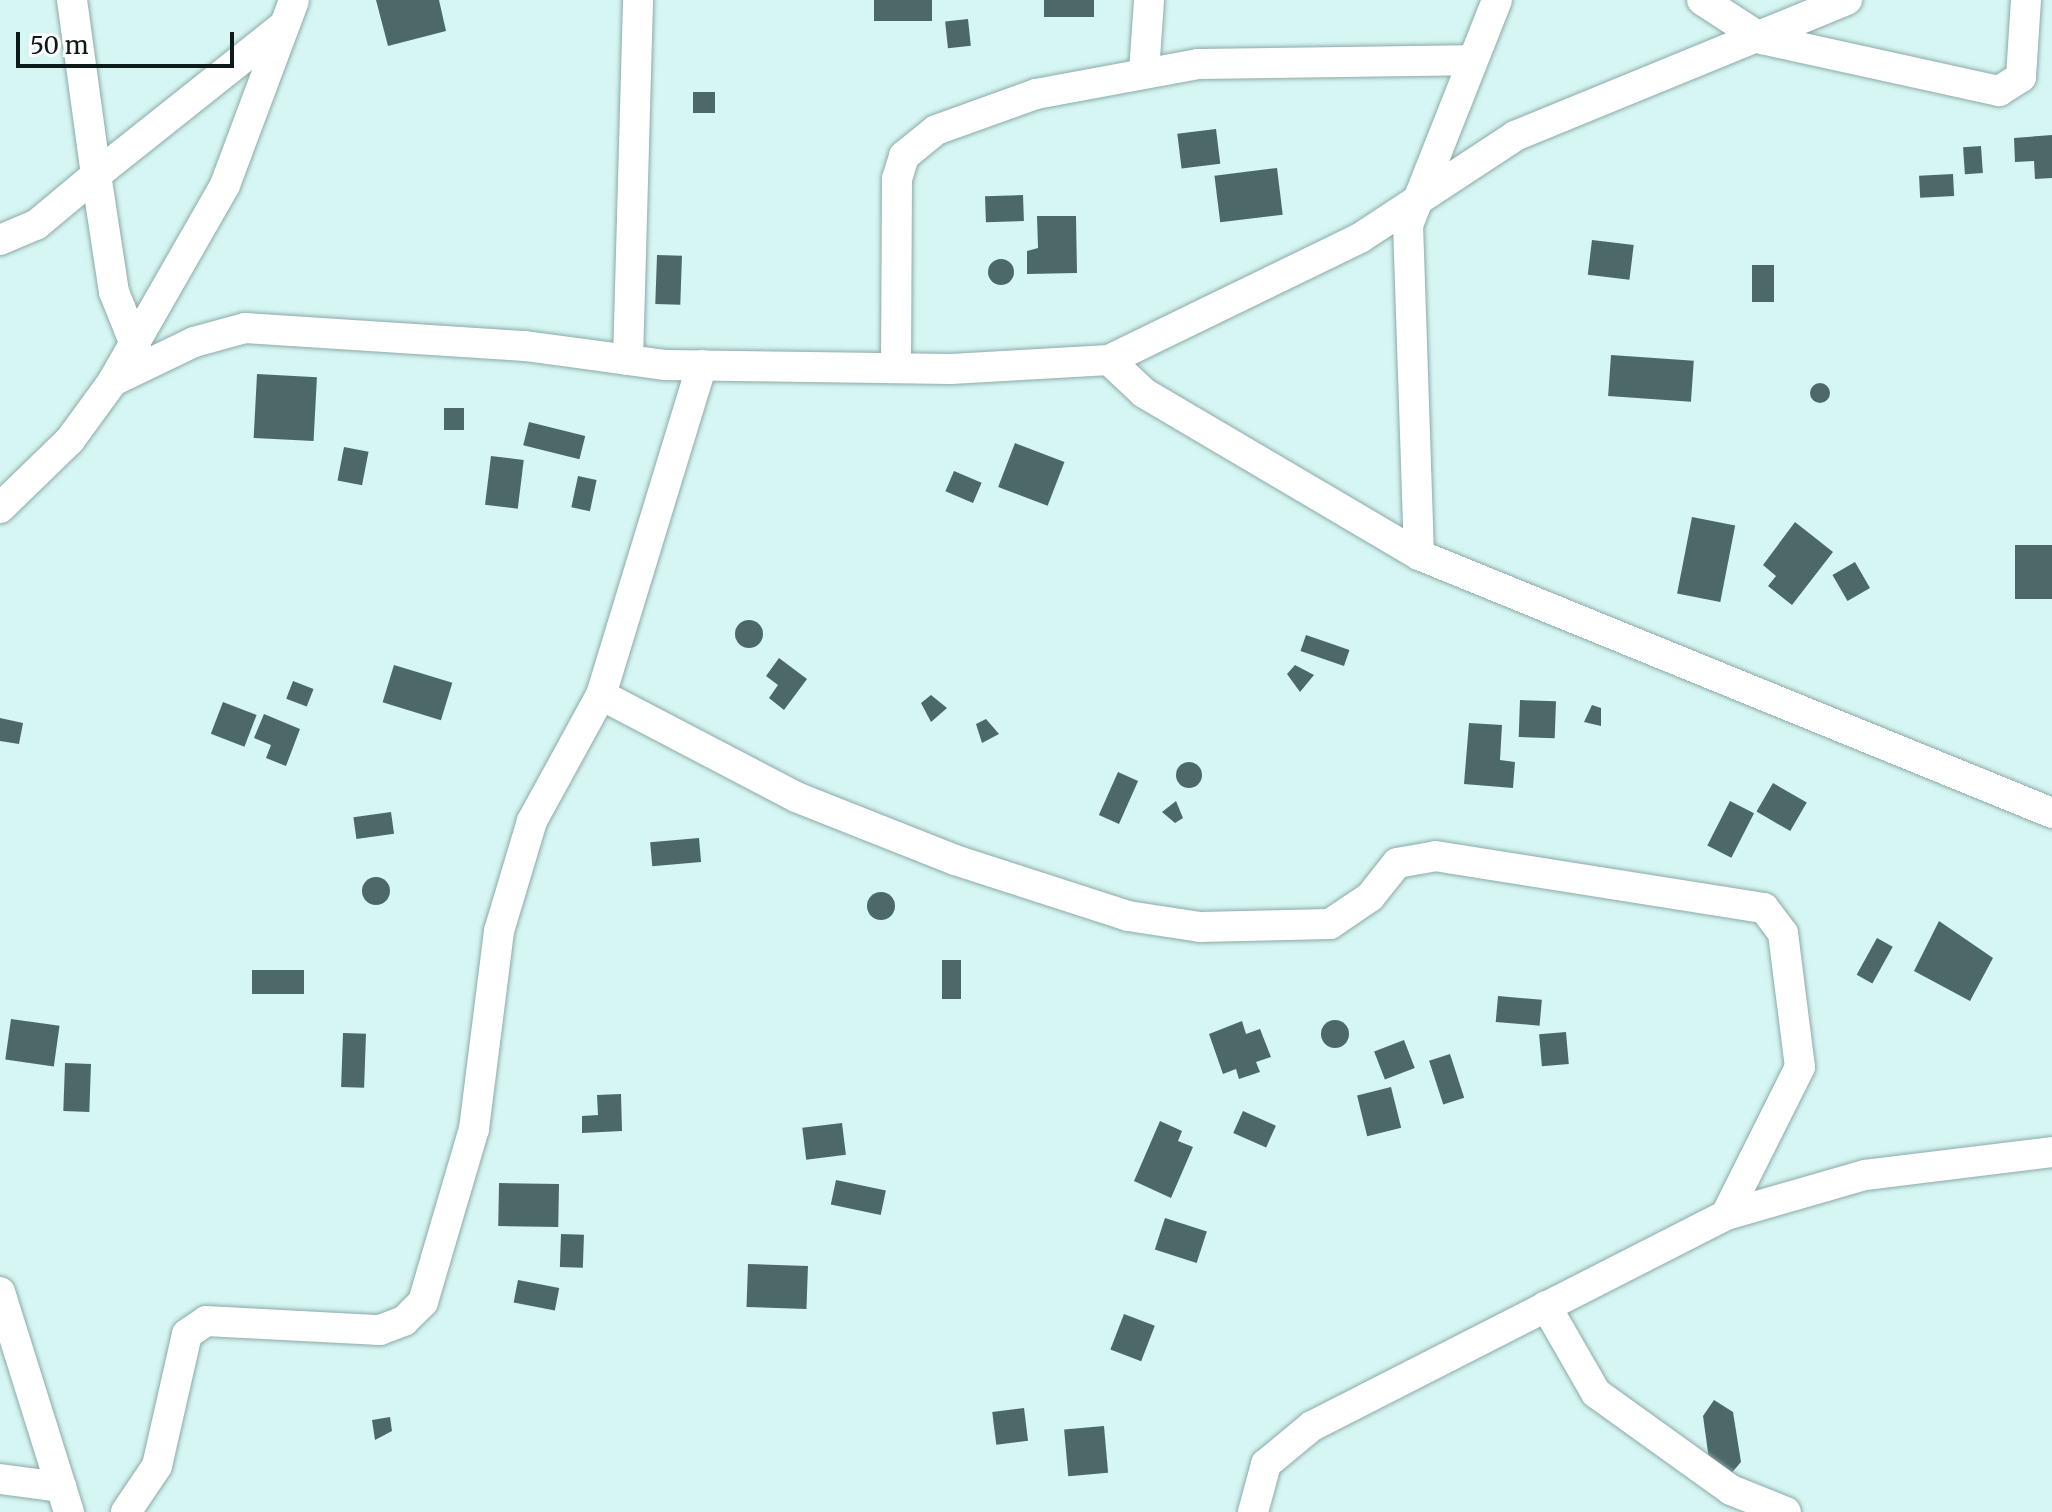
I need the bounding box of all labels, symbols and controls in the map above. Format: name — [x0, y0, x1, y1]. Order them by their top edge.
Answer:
scale bar — [20, 16, 238, 66]
text: 50 m — [30, 30, 89, 61]

